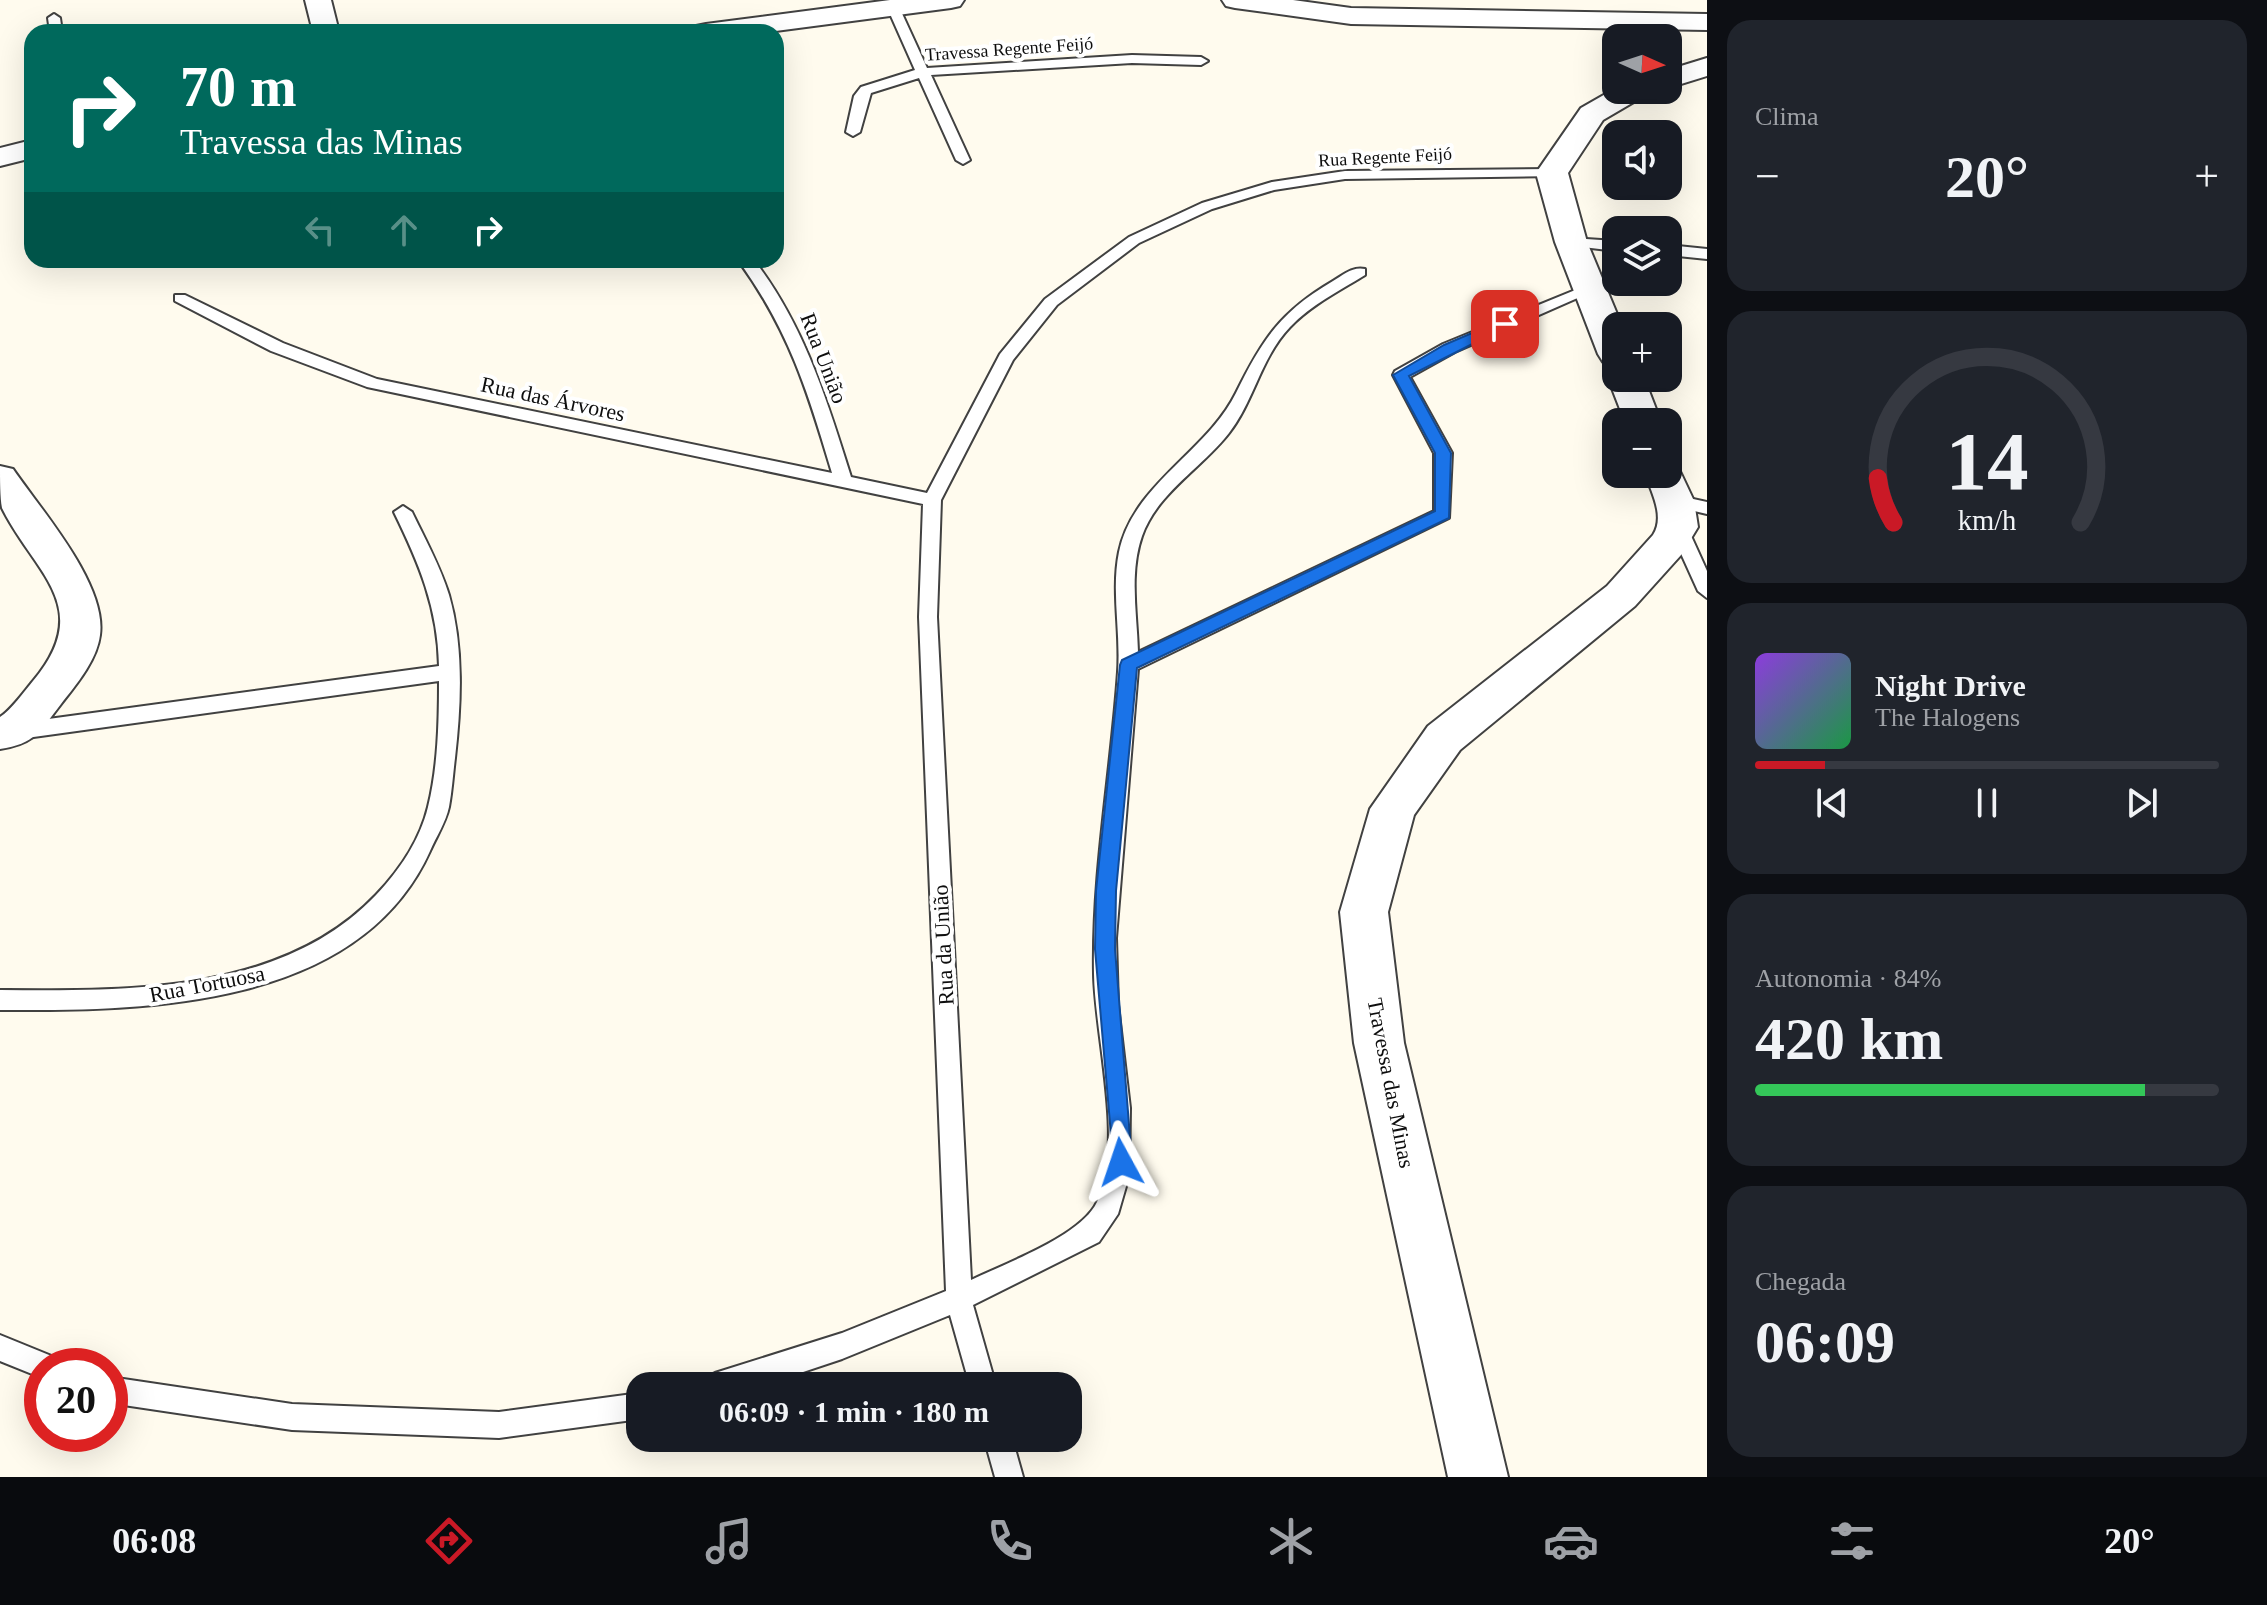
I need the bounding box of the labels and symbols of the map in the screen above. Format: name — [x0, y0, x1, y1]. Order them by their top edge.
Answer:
north arrow — [1602, 24, 1682, 104]
street label: Travessa Regente Feijó — [924, 33, 1094, 65]
street label: Rua Regente Feijó — [1318, 144, 1452, 170]
pin — [1471, 290, 1539, 358]
street label: Rua União — [795, 309, 853, 407]
street label: Rua das Árvores — [479, 372, 627, 426]
street label: Rua da União — [927, 884, 959, 1006]
street label: Rua Tortuosa — [147, 961, 267, 1007]
street label: Travessa das Minas — [1362, 996, 1420, 1170]
position arrow — [1079, 1120, 1163, 1204]
speed limit sign: 20 — [24, 1348, 128, 1452]

